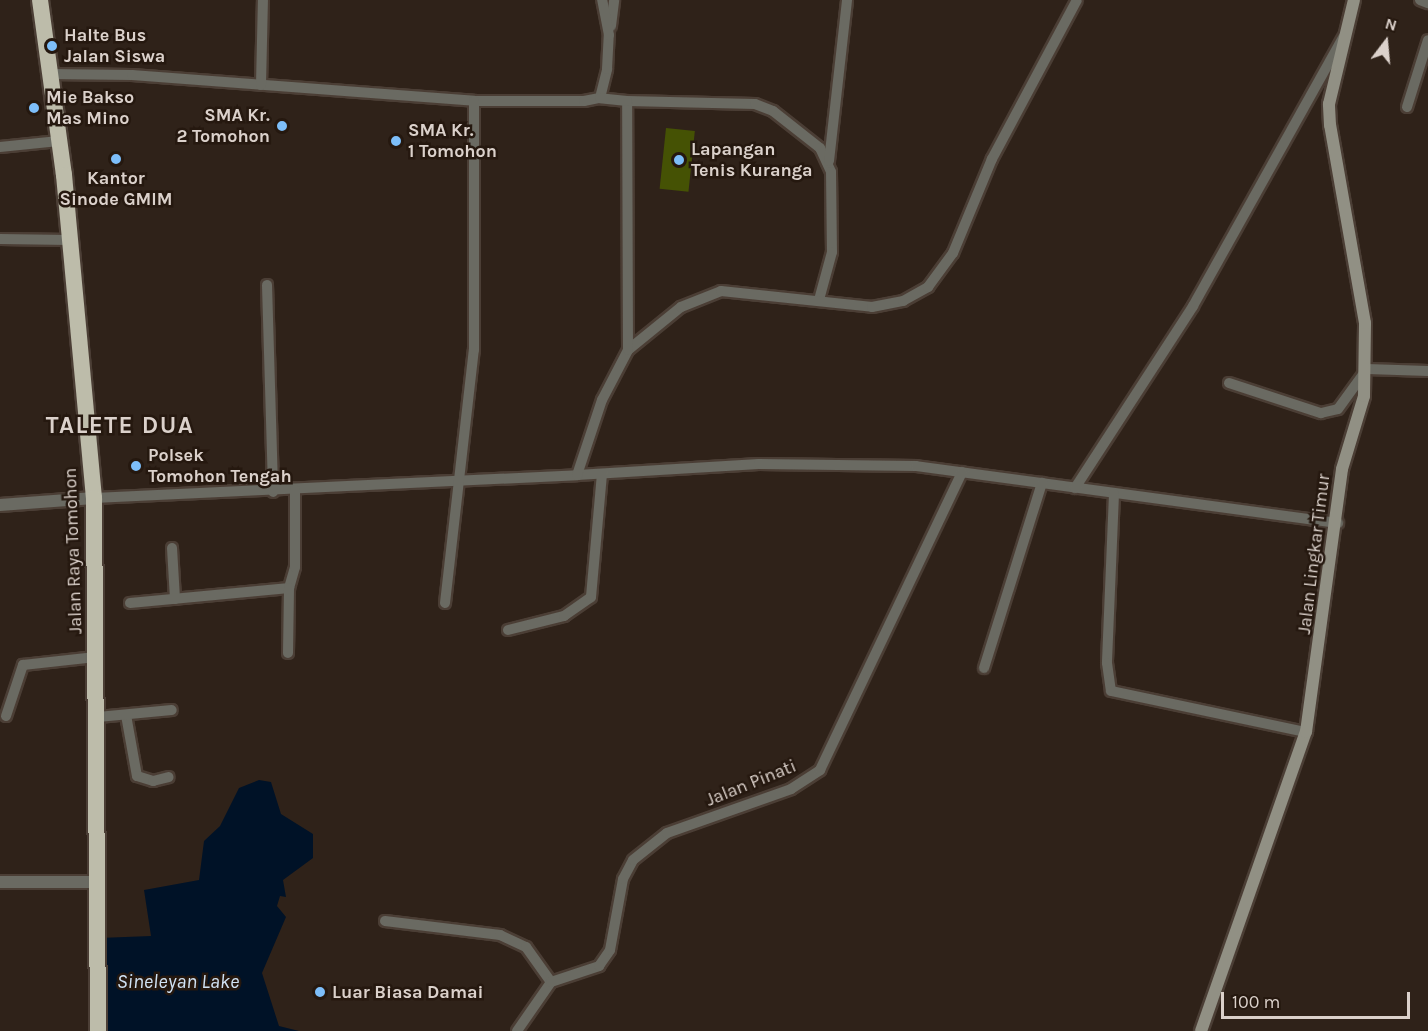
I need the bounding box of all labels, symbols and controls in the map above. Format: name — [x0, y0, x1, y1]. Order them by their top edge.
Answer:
north arrow — [1356, 12, 1416, 72]
text: N — [1383, 13, 1399, 35]
place label: Halte Bus Jalan Siswa — [64, 25, 165, 68]
marker: Halte Bus Jalan Siswa — [45, 39, 59, 53]
place label: Mie Bakso Mas Mino — [46, 87, 134, 130]
marker: Mie Bakso Mas Mino — [27, 101, 41, 115]
place label: SMA Kr. 2 Tomohon — [177, 105, 270, 148]
marker: SMA Kr. 2 Tomohon — [275, 119, 289, 133]
place label: SMA Kr. 1 Tomohon — [408, 120, 497, 162]
marker: SMA Kr. 1 Tomohon — [389, 134, 403, 148]
place label: Lapangan Tenis Kuranga — [691, 139, 813, 182]
marker: Kantor Sinode GMIM — [109, 152, 123, 166]
marker: Lapangan Tenis Kuranga — [672, 153, 686, 167]
place label: Kantor Sinode GMIM — [59, 168, 173, 210]
district label: TALETE DUA — [46, 412, 194, 440]
place label: Polsek Tomohon Tengah — [148, 445, 292, 488]
marker: Polsek Tomohon Tengah — [129, 459, 143, 473]
street label: Jalan Raya Tomohon — [59, 467, 87, 635]
street label: Jalan Lingkar Timur — [1293, 473, 1335, 635]
street label: Jalan Pinati — [703, 755, 799, 811]
water label: Sineleyan Lake — [117, 969, 239, 993]
scale bar — [1224, 980, 1413, 1018]
place label: Luar Biasa Damai — [332, 981, 483, 1003]
marker: Luar Biasa Damai — [313, 985, 327, 999]
text: 100 m — [1232, 991, 1280, 1013]

